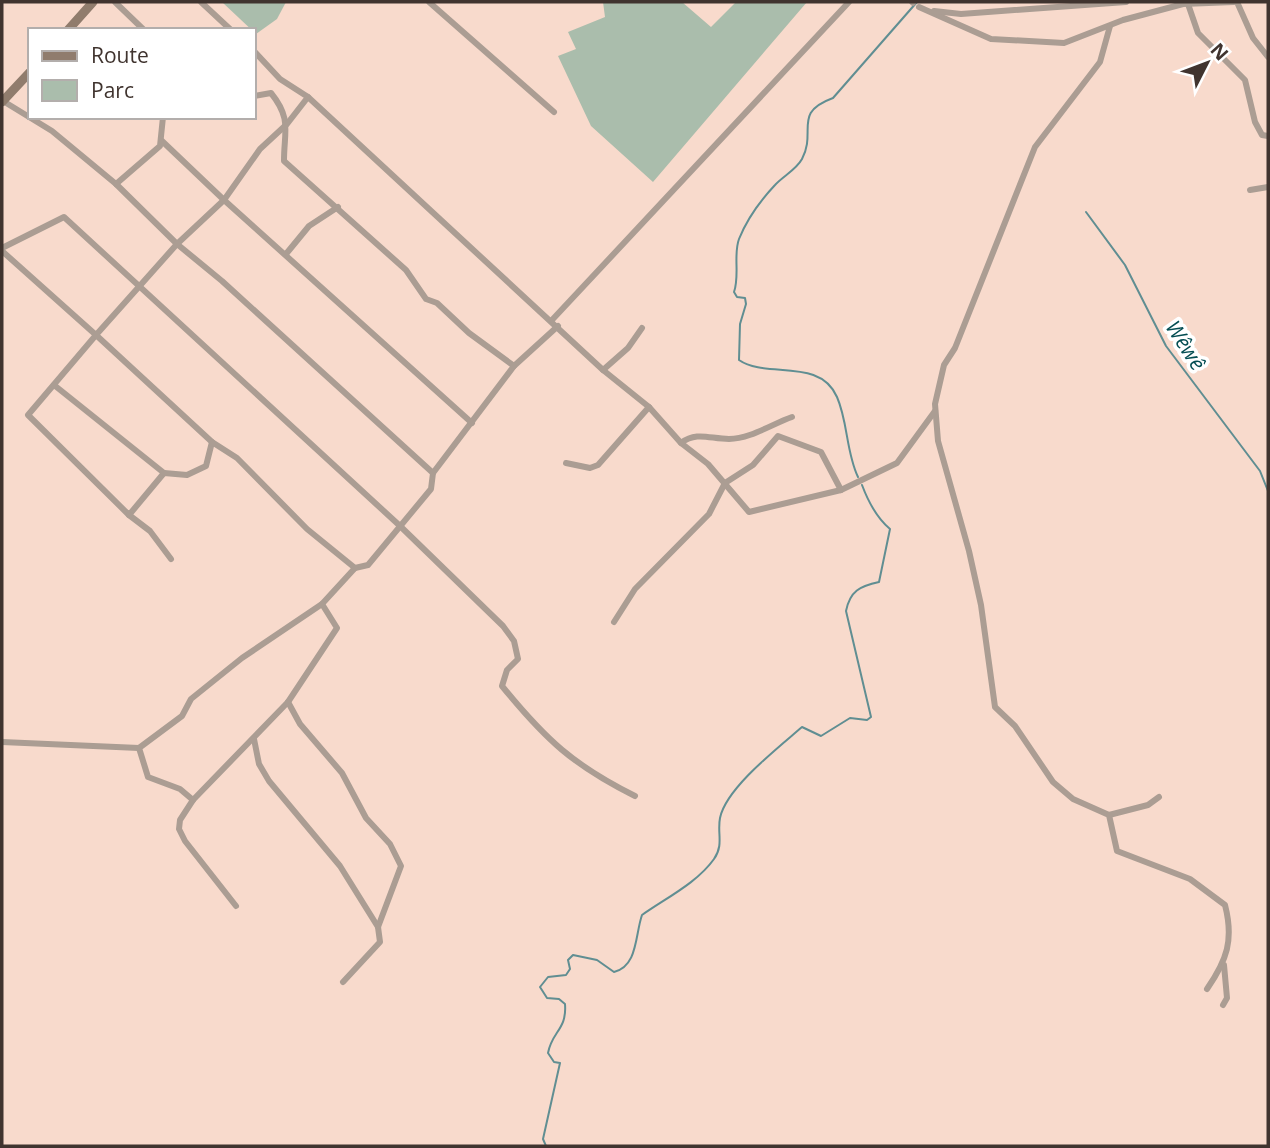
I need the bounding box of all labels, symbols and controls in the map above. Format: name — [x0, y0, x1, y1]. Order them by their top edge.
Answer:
legend — [28, 28, 256, 119]
north arrow — [1172, 28, 1242, 98]
text: N — [1205, 37, 1234, 66]
text: Route — [91, 41, 149, 69]
text: Parc — [91, 76, 134, 104]
water label: Wêwê — [1160, 315, 1212, 375]

